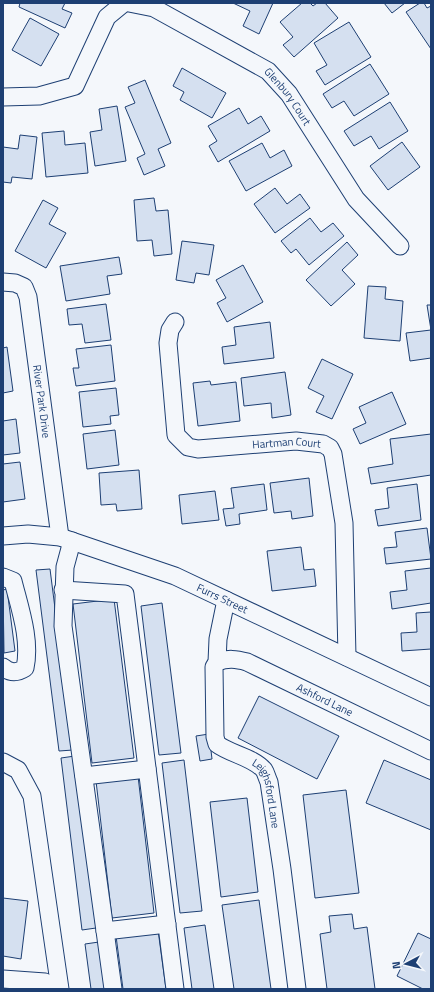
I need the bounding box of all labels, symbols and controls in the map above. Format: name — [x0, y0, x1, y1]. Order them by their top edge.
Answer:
street label: Glenbury Court — [260, 64, 315, 129]
street label: River Park Drive — [29, 364, 55, 439]
street label: Hartman Court — [252, 433, 322, 453]
street label: Furrs Street — [194, 579, 251, 617]
street label: Ashford Lane — [294, 679, 356, 720]
street label: Leighsford Lane — [249, 755, 284, 830]
north arrow — [386, 944, 426, 984]
text: N — [388, 960, 404, 970]

